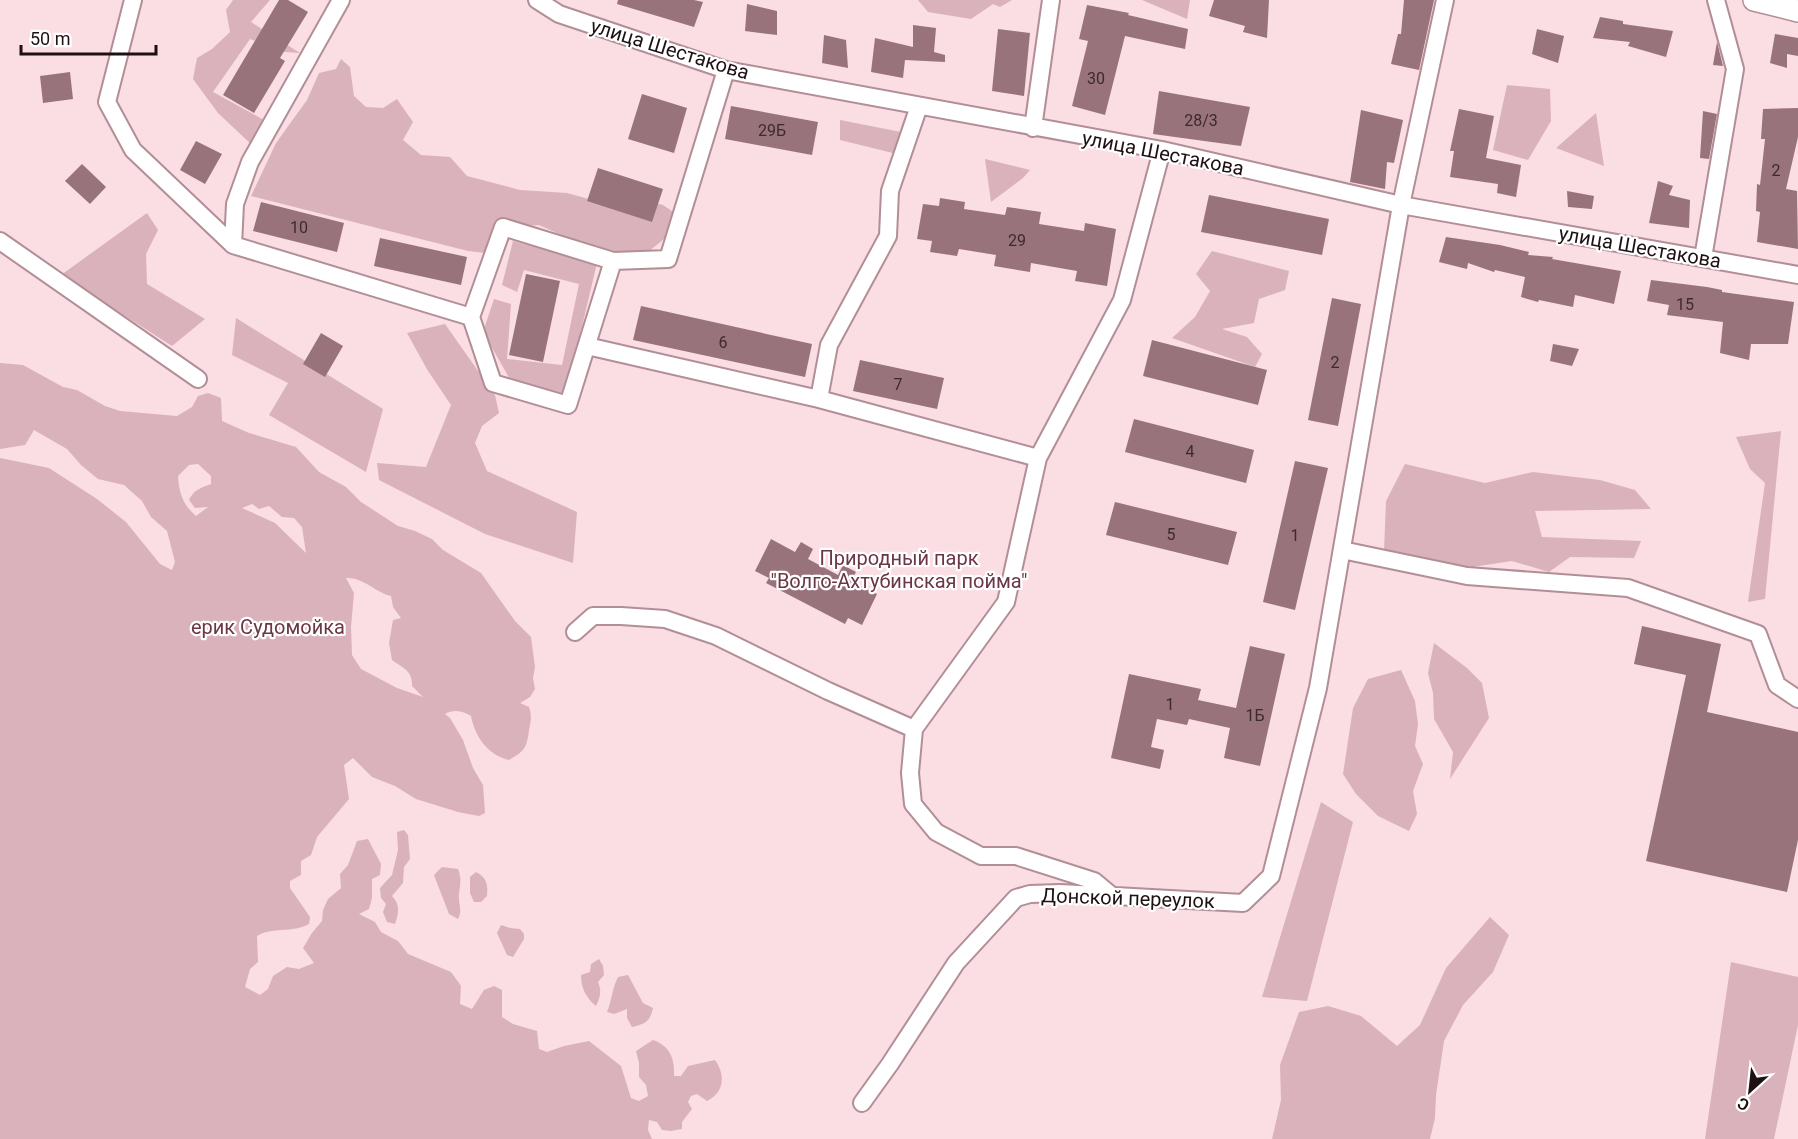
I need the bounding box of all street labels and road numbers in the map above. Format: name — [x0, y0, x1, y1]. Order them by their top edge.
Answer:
street label: улица Шестакова — [588, 13, 752, 85]
street label: улица Шестакова — [1080, 126, 1246, 180]
street label: улица Шестакова — [1557, 221, 1723, 273]
street label: Донской переулок — [1041, 883, 1215, 913]

